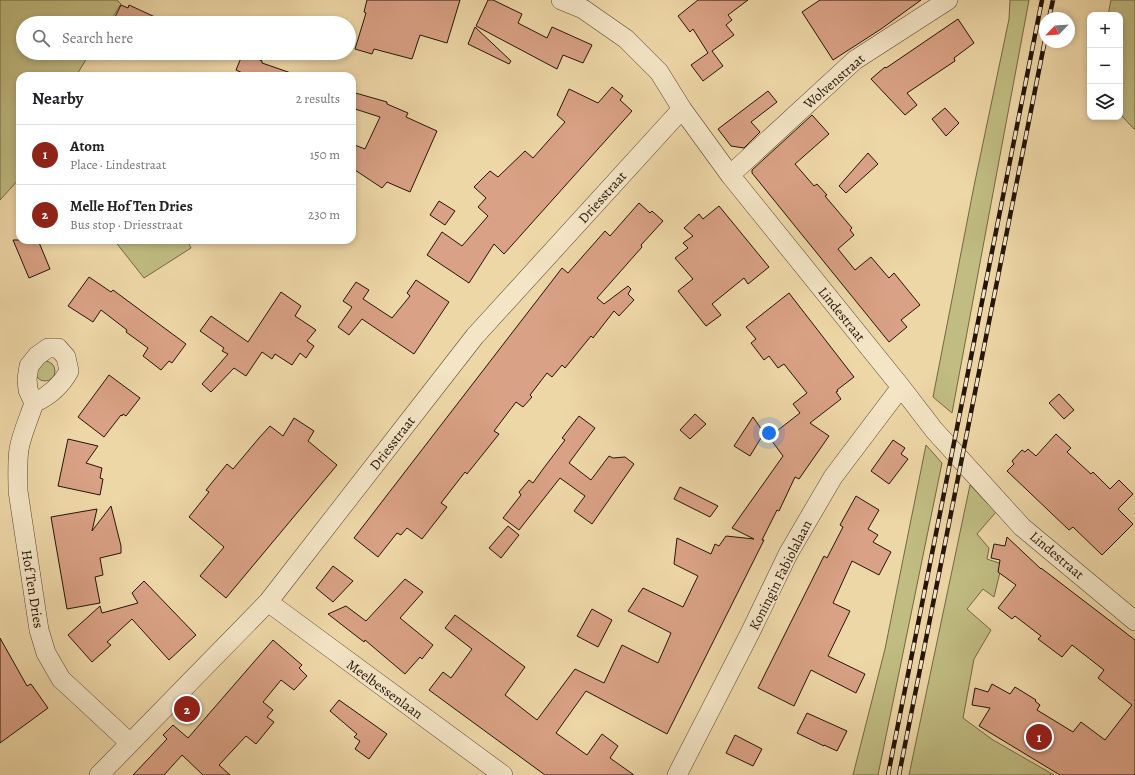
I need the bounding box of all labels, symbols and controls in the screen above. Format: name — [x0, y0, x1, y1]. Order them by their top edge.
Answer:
north arrow — [1039, 12, 1075, 48]
map controls — [1087, 12, 1123, 120]
button: + — [1087, 12, 1123, 48]
search box — [16, 16, 356, 60]
icon: search — [30, 27, 52, 49]
text: Search here — [62, 28, 133, 48]
button: − — [1087, 48, 1123, 84]
street label: Wolvenstraat — [799, 49, 869, 114]
button: layers — [1087, 84, 1123, 120]
text: Nearby — [32, 87, 83, 110]
text: 2 results — [296, 90, 340, 107]
text: Atom — [70, 136, 105, 156]
text: 1 — [43, 146, 47, 163]
text: 150 m — [310, 146, 340, 163]
text: Place · Lindestraat — [70, 156, 166, 173]
street label: Driesstraat — [574, 167, 631, 228]
text: Melle Hof Ten Dries — [70, 196, 193, 216]
text: 2 — [42, 206, 48, 223]
text: 230 m — [308, 206, 340, 223]
text: Bus stop · Driesstraat — [70, 216, 183, 233]
street label: Lindestraat — [814, 283, 870, 346]
street label: Driesstraat — [365, 412, 420, 474]
your location — [759, 423, 779, 443]
street label: Koningin Fabiolalaan — [744, 517, 817, 634]
street label: Lindestraat — [1025, 527, 1088, 584]
street label: Hof Ten Dries — [17, 548, 48, 630]
street label: Meelbessenlaan — [343, 655, 427, 724]
pin: 2 — [174, 694, 200, 724]
pin: 1 — [1026, 722, 1052, 752]

